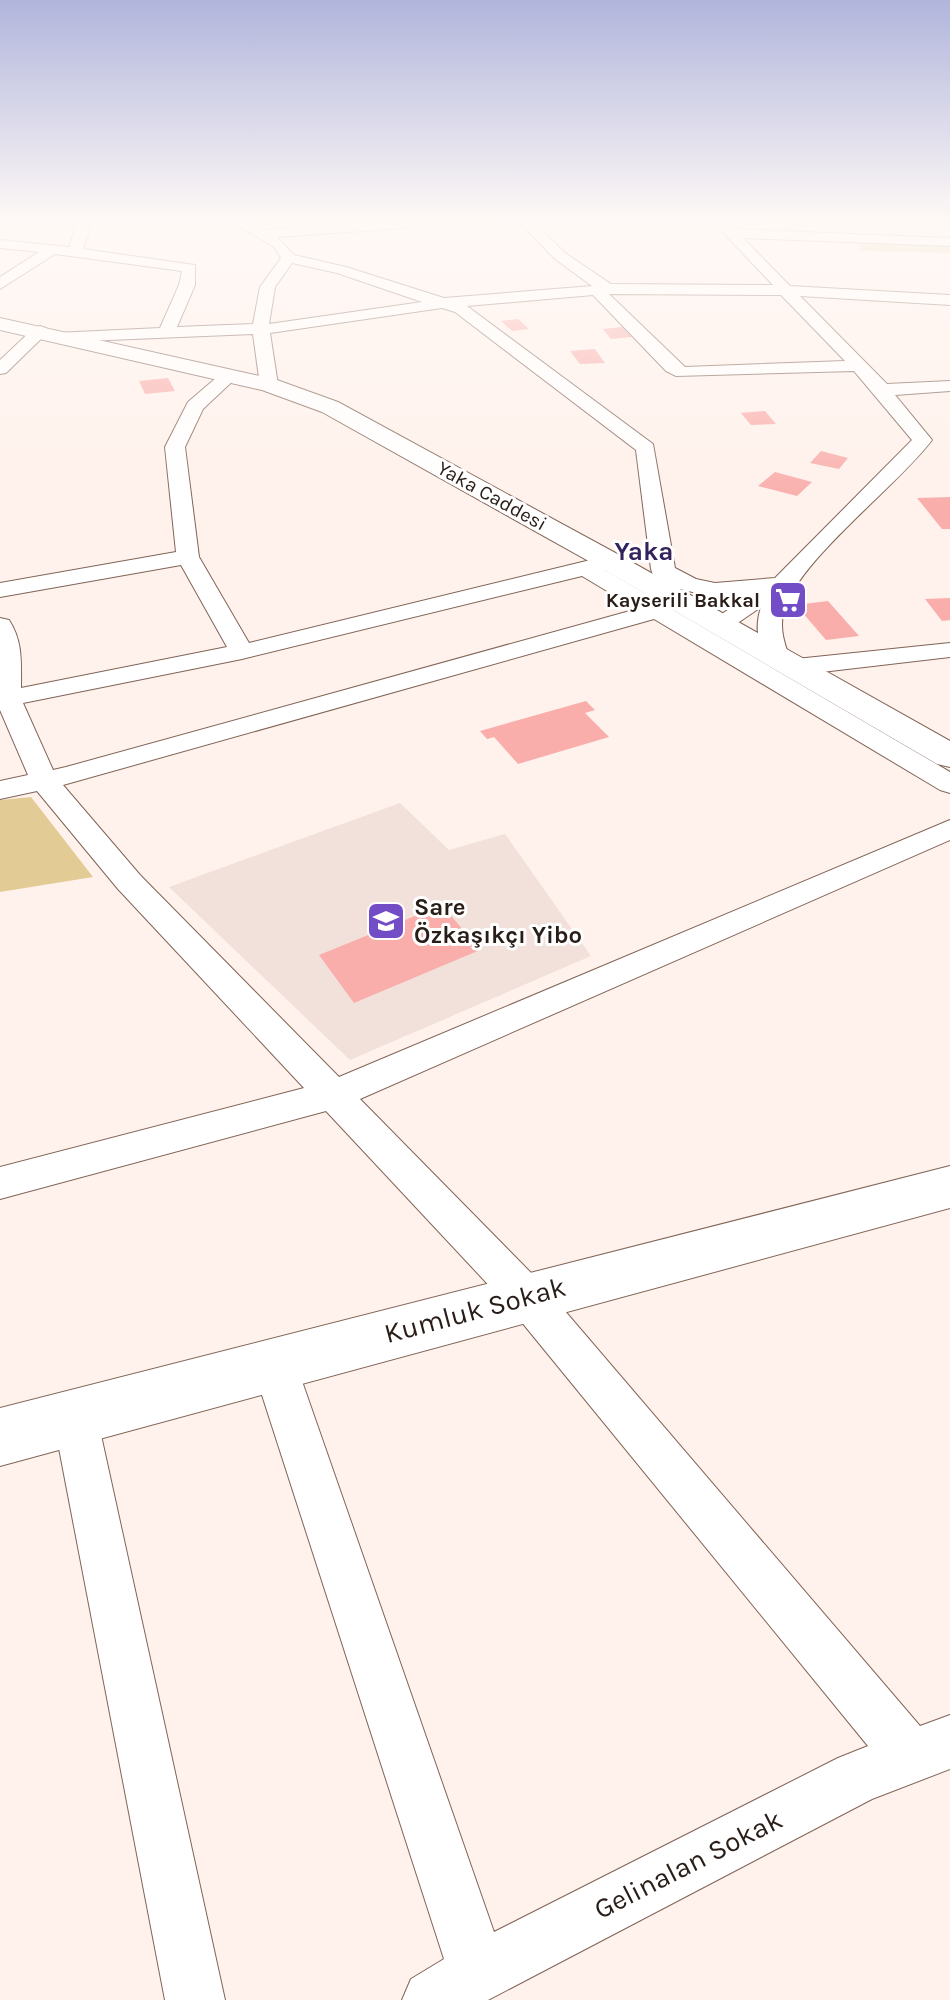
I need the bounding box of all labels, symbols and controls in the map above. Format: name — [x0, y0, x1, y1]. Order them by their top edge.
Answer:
street label: Yaka Caddesi — [433, 456, 551, 536]
district label: Yaka — [614, 536, 674, 567]
supermarket icon: Kayserili Bakkal — [767, 579, 809, 621]
place label: Kayserili Bakkal — [606, 589, 760, 612]
place label: Sare Özkaşıkçı Yibo — [414, 893, 582, 949]
school or university icon: Sare Özkaşıkçı Yibo — [365, 900, 407, 942]
street label: Kumluk Sokak — [381, 1270, 569, 1350]
street label: Gelinalan Sokak — [588, 1802, 788, 1926]

